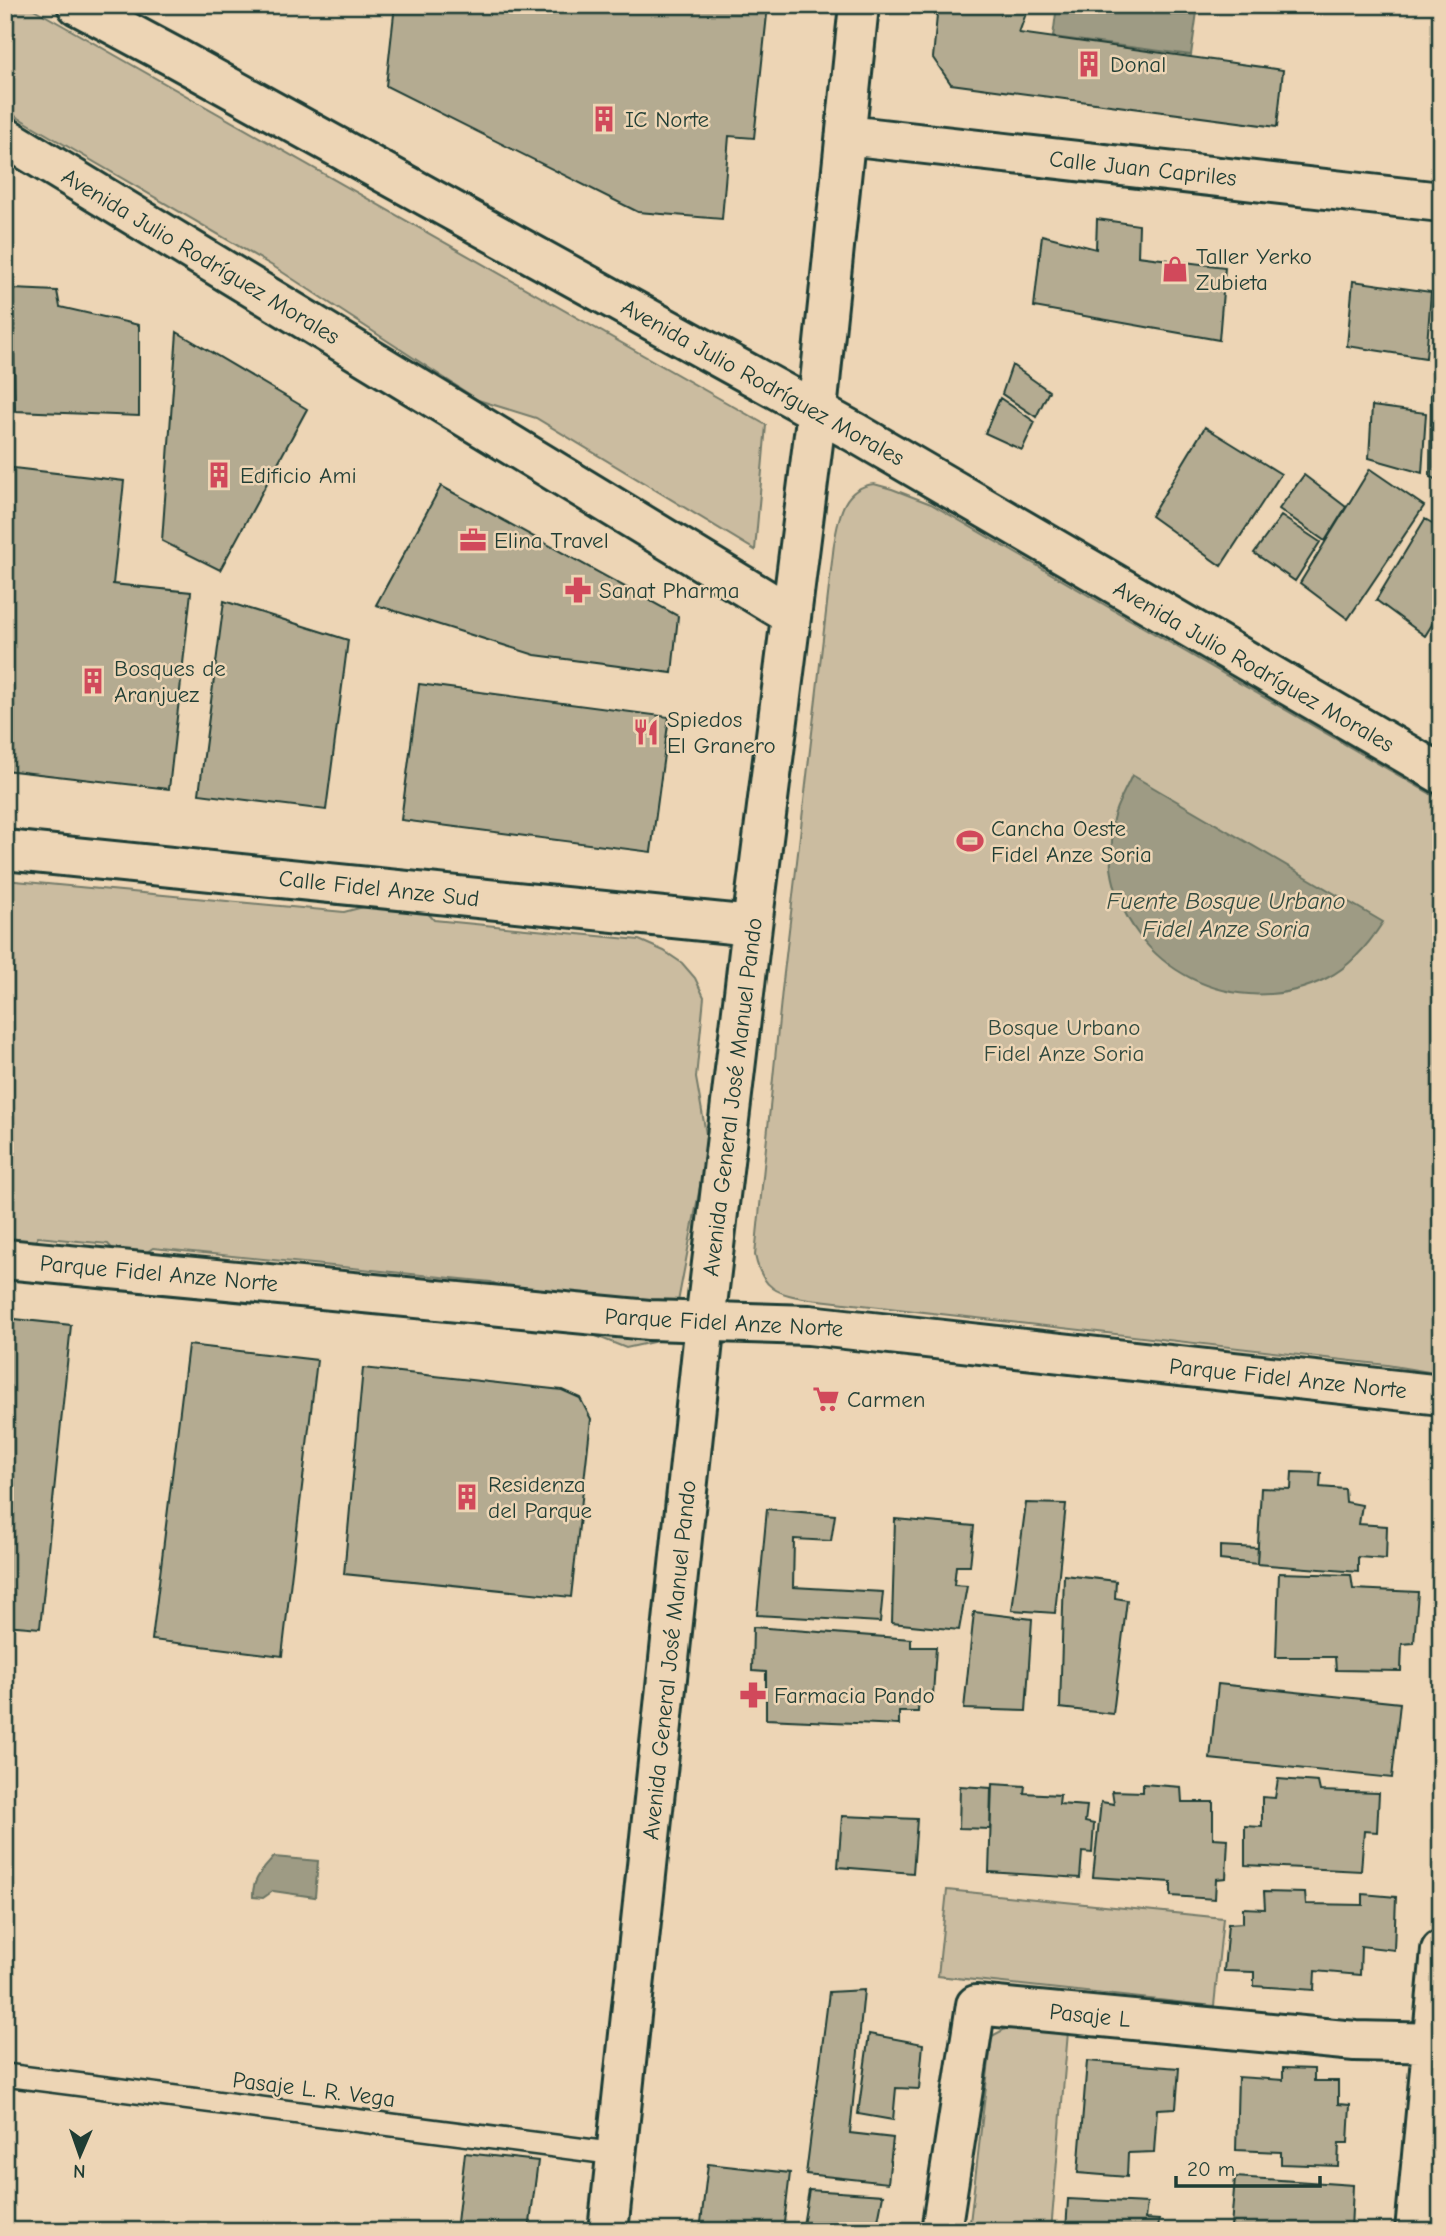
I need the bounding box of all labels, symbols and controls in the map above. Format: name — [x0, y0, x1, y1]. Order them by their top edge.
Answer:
building icon: Donal — [1074, 49, 1104, 79]
place label: Donal — [1110, 51, 1166, 78]
building icon: IC Norte — [589, 104, 619, 134]
place label: IC Norte — [625, 106, 709, 133]
street label: Calle Juan Capriles — [1048, 145, 1238, 192]
street label: Avenida Julio Rodríguez Morales — [57, 163, 345, 350]
place label: Taller Yerko Zubieta — [1196, 243, 1312, 296]
shop icon: Taller Yerko Zubieta — [1160, 254, 1190, 284]
street label: Avenida Julio Rodríguez Morales — [616, 293, 909, 472]
building icon: Edificio Ami — [204, 460, 234, 490]
place label: Edificio Ami — [240, 462, 357, 489]
office icon: Elina Travel — [458, 525, 488, 555]
place label: Elina Travel — [494, 527, 609, 554]
pharmacy icon: Sanat Pharma — [563, 575, 593, 605]
street label: Avenida Julio Rodríguez Morales — [1109, 575, 1399, 758]
place label: Sanat Pharma — [599, 577, 740, 604]
place label: Bosques de Aranjuez — [114, 655, 226, 708]
building icon: Bosques de Aranjuez — [78, 666, 108, 696]
place label: Spiedos El Granero — [667, 706, 776, 759]
restaurant icon: Spiedos El Granero — [631, 717, 661, 747]
place label: Cancha Oeste Fidel Anze Soria — [991, 815, 1152, 868]
sports icon: Cancha Oeste Fidel Anze Soria — [955, 826, 985, 856]
street label: Calle Fidel Anze Sud — [277, 865, 481, 912]
water label: Fuente Bosque Urbano Fidel Anze Soria — [1107, 887, 1346, 943]
street label: Avenida General José Manuel Pando — [697, 916, 768, 1278]
park label: Bosque Urbano Fidel Anze Soria — [984, 1014, 1144, 1067]
street label: Parque Fidel Anze Norte — [39, 1250, 279, 1297]
street label: Parque Fidel Anze Norte — [604, 1303, 844, 1342]
street label: Parque Fidel Anze Norte — [1168, 1353, 1408, 1404]
supermarket icon: Carmen — [811, 1384, 841, 1414]
place label: Carmen — [847, 1386, 925, 1413]
place label: Residenza del Parque — [488, 1471, 592, 1524]
street label: Avenida General José Manuel Pando — [637, 1479, 702, 1841]
building icon: Residenza del Parque — [452, 1482, 482, 1512]
pharmacy icon: Farmacia Pando — [738, 1680, 768, 1710]
place label: Farmacia Pando — [774, 1682, 935, 1709]
street label: Pasaje L — [1048, 1998, 1132, 2033]
street label: Pasaje L. R. Vega — [231, 2066, 397, 2113]
north arrow — [46, 2120, 116, 2190]
scale bar — [1176, 2145, 1320, 2189]
text: 20 m — [1187, 2157, 1235, 2181]
text: N — [73, 2160, 86, 2182]

